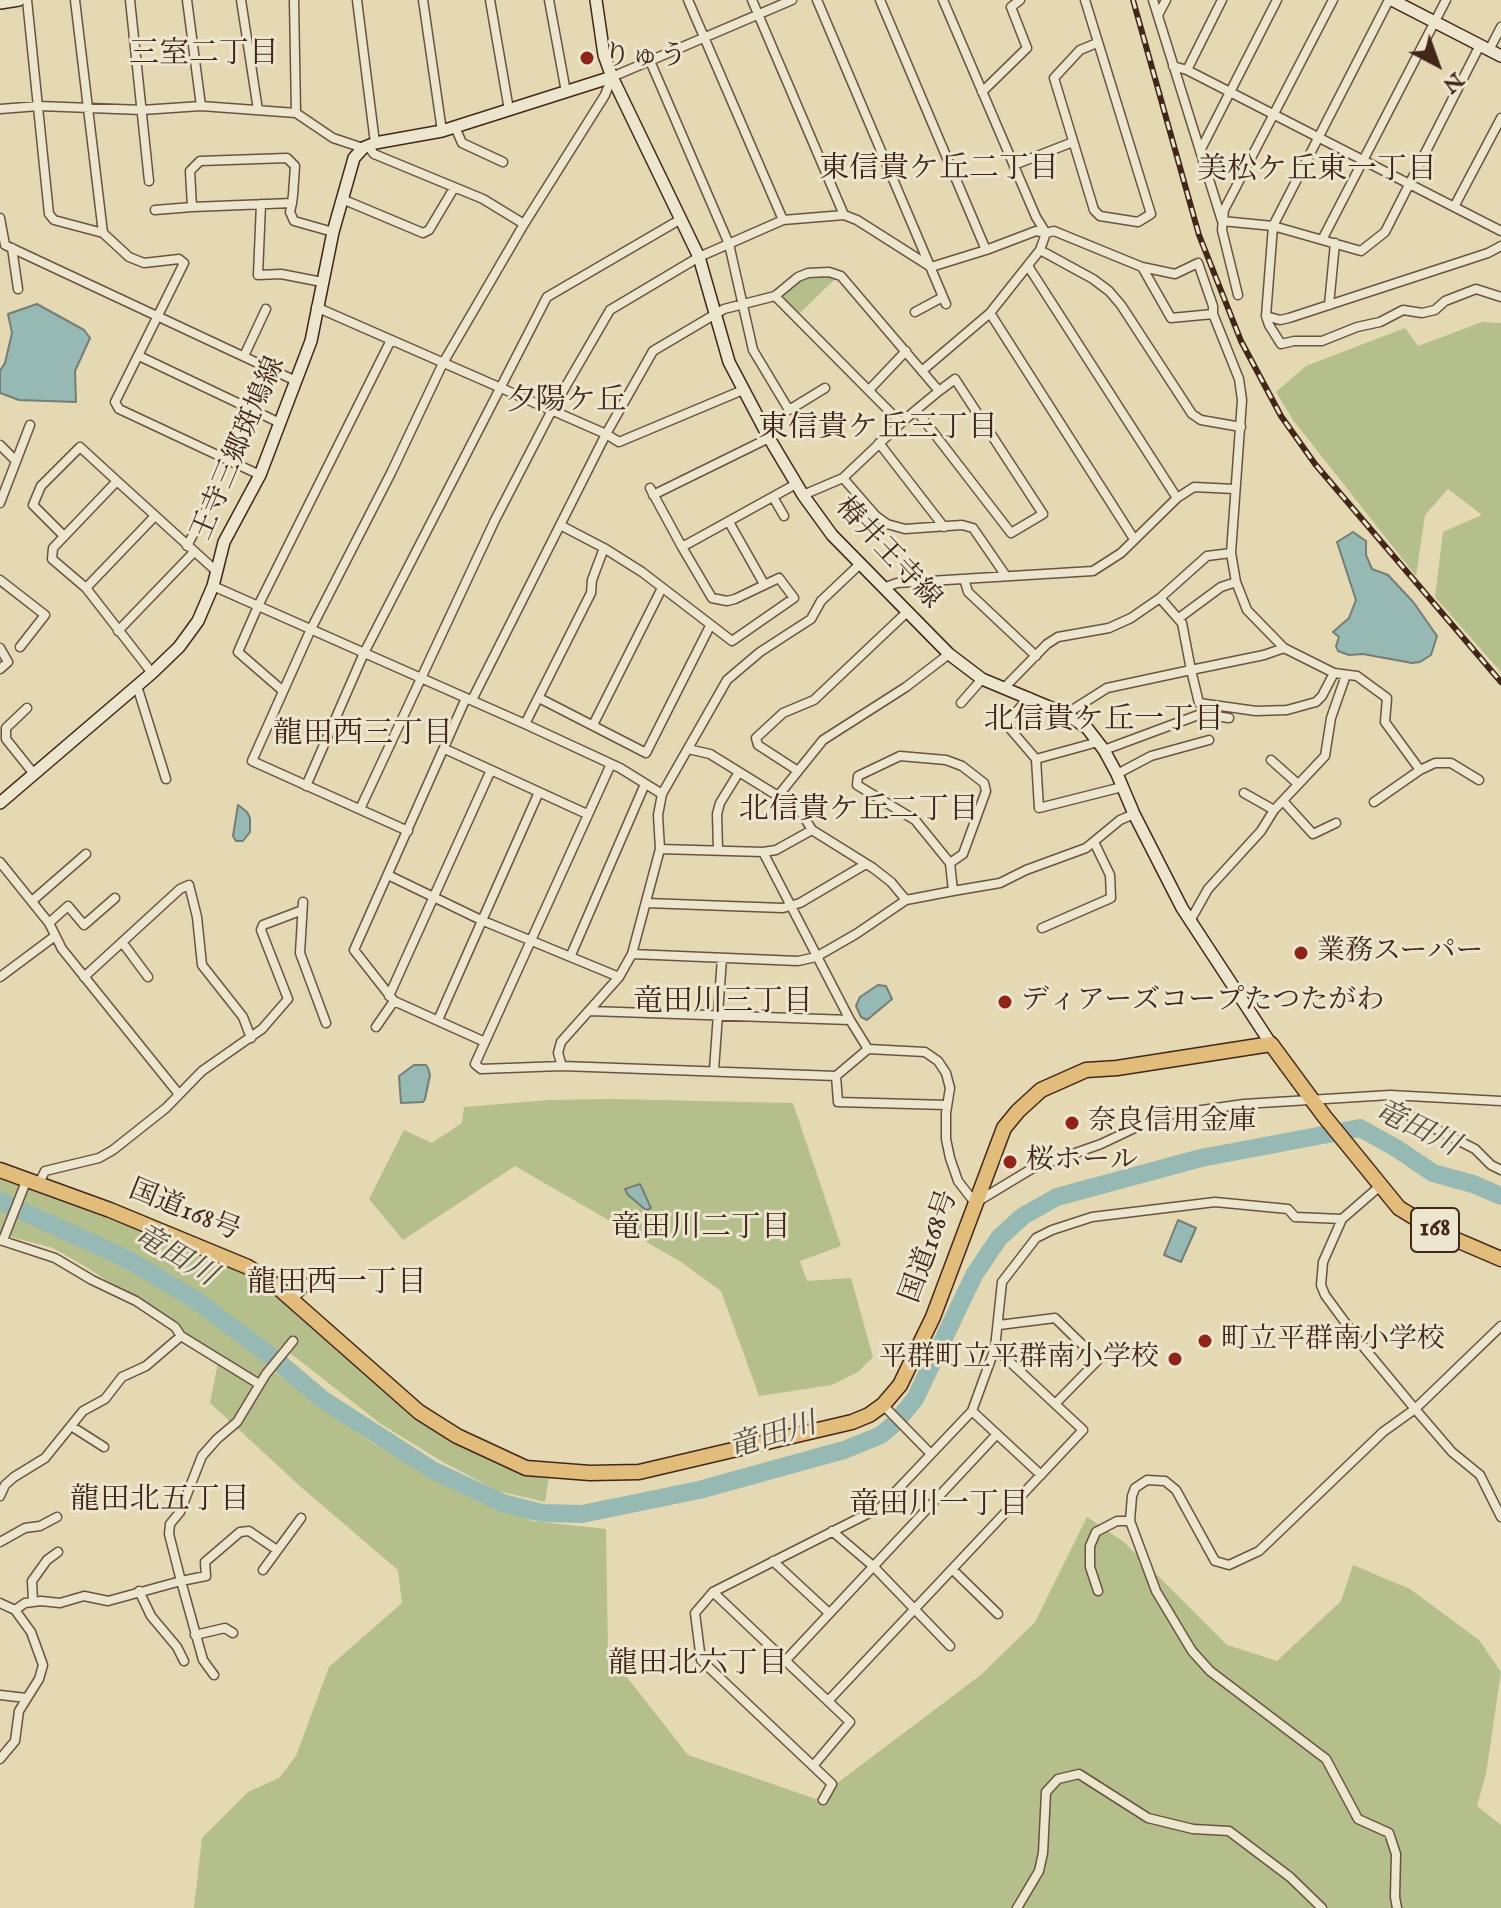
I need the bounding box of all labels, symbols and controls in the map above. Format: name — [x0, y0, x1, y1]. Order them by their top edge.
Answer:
north arrow — [1397, 24, 1477, 104]
district label: 三室二丁目 — [129, 38, 279, 74]
place label: りゅう — [603, 41, 687, 75]
marker: りゅう — [578, 49, 596, 67]
text: N — [1436, 65, 1469, 99]
district label: 東信貴ケ丘二丁目 — [819, 153, 1059, 189]
district label: 美松ケ丘東一丁目 — [1197, 154, 1437, 190]
street label: 王寺三郷斑鳩線 — [186, 352, 294, 546]
district label: 夕陽ケ丘 — [506, 385, 626, 421]
district label: 東信貴ケ丘三丁目 — [758, 412, 998, 448]
street label: 椿井王寺線 — [827, 491, 947, 617]
district label: 北信貴ケ丘一丁目 — [984, 704, 1224, 740]
district label: 龍田西三丁目 — [273, 718, 453, 754]
district label: 北信貴ケ丘二丁目 — [739, 794, 979, 830]
place label: 業務スーパー — [1317, 936, 1484, 970]
marker: 業務スーパー — [1292, 944, 1310, 962]
place label: ディアーズコープたつたがわ — [1021, 985, 1384, 1019]
district label: 竜田川三丁目 — [633, 986, 813, 1022]
marker: ディアーズコープたつたがわ — [996, 993, 1014, 1011]
water label: 竜田川 — [1368, 1094, 1464, 1166]
place label: 奈良信用金庫 — [1088, 1106, 1256, 1140]
marker: 奈良信用金庫 — [1063, 1114, 1081, 1132]
place label: 桜ホール — [1026, 1145, 1138, 1179]
marker: 桜ホール — [1001, 1153, 1019, 1171]
street label: 国道168号 — [123, 1174, 245, 1250]
street label: 国道168号 — [895, 1186, 967, 1308]
road number: 168 — [1411, 1208, 1459, 1252]
district label: 竜田川二丁目 — [611, 1212, 791, 1248]
water label: 竜田川 — [126, 1218, 222, 1296]
district label: 龍田西一丁目 — [247, 1267, 427, 1303]
place label: 町立平群南小学校 — [1221, 1324, 1445, 1358]
marker: 町立平群南小学校 — [1196, 1332, 1214, 1350]
place label: 平群町立平群南小学校 — [879, 1342, 1159, 1376]
marker: 平群町立平群南小学校 — [1166, 1350, 1184, 1368]
water label: 竜田川 — [725, 1408, 821, 1468]
district label: 龍田北五丁目 — [70, 1484, 250, 1520]
district label: 竜田川一丁目 — [849, 1489, 1029, 1525]
district label: 龍田北六丁目 — [608, 1648, 788, 1684]

